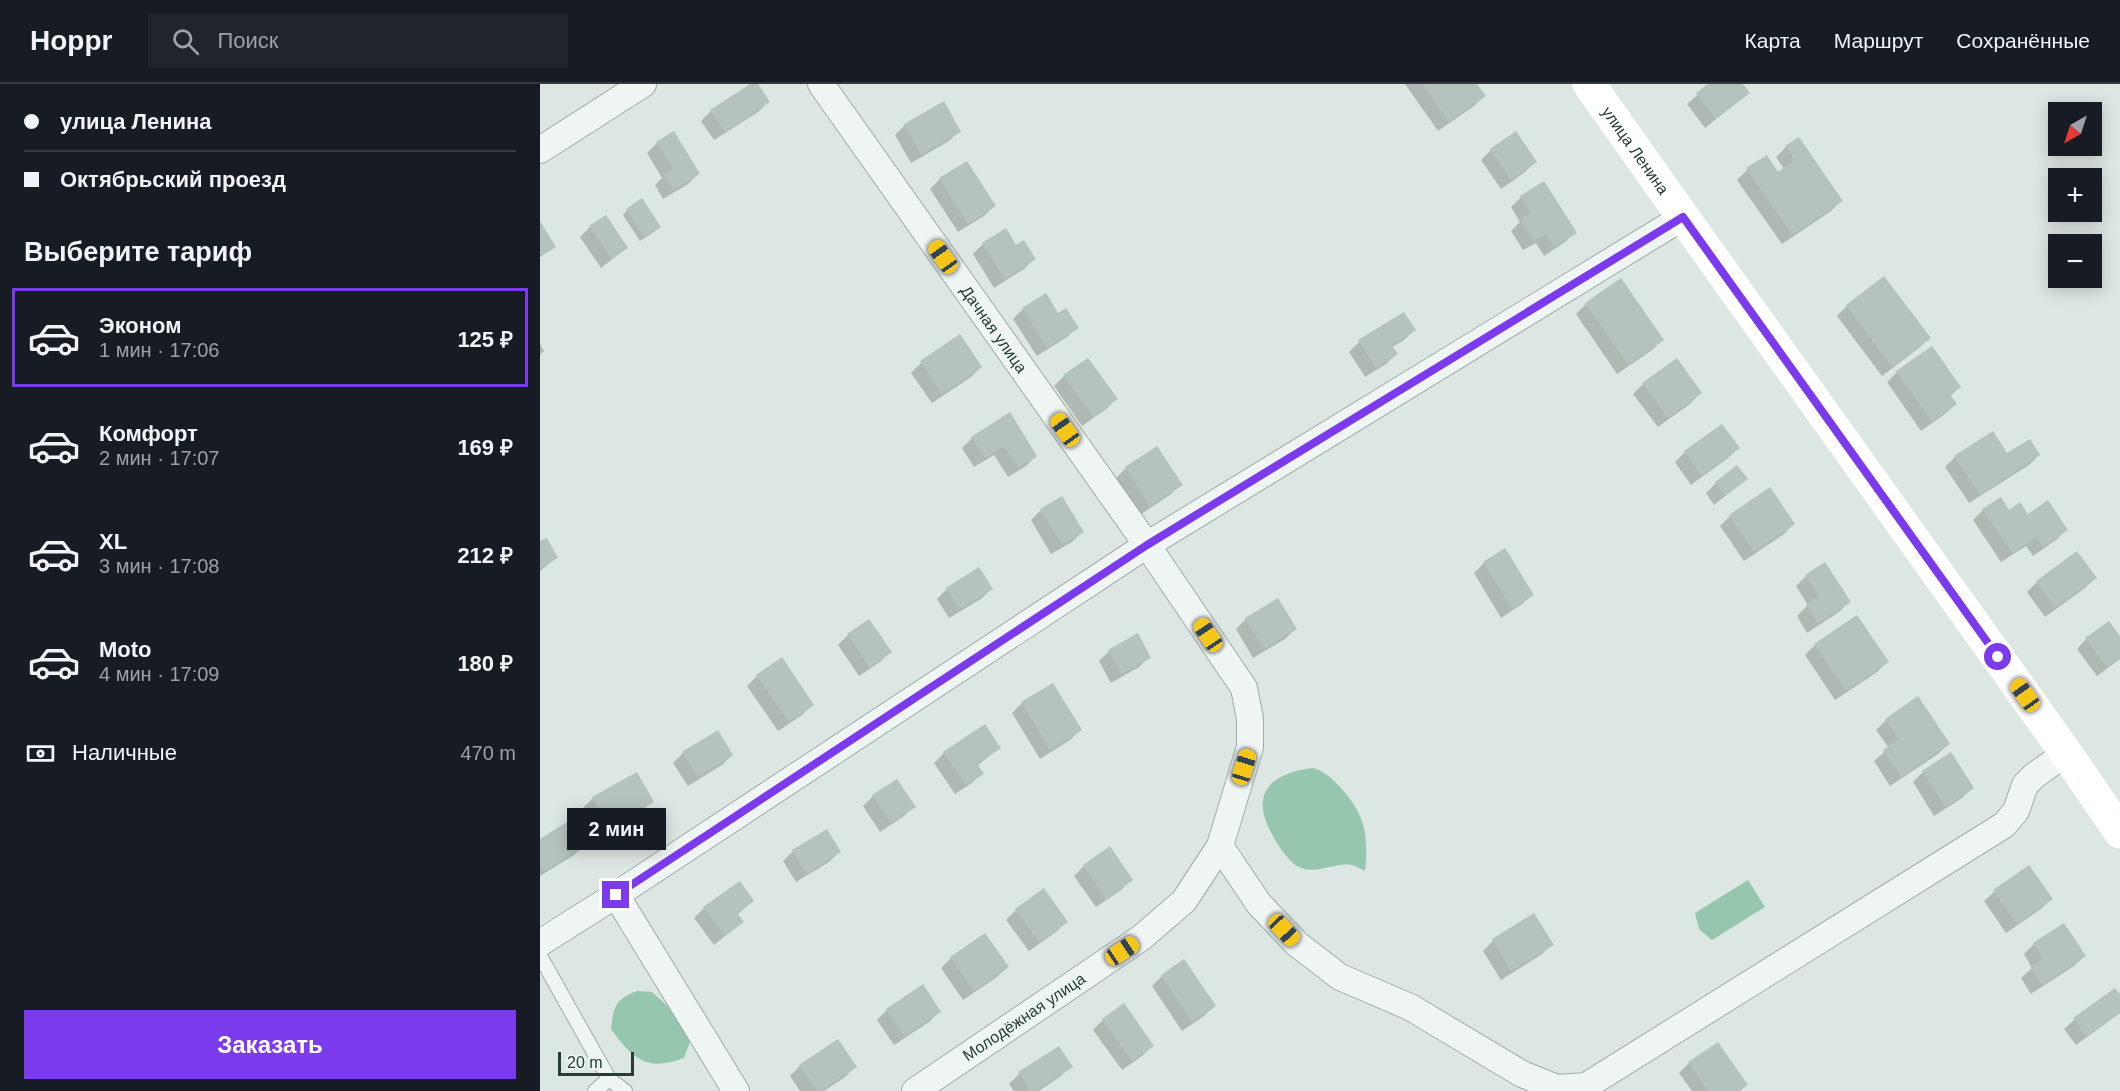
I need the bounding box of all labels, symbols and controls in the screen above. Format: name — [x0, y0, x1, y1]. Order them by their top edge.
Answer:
search box — [148, 14, 568, 68]
text: Hoppr — [30, 25, 112, 56]
icon: search — [169, 25, 202, 58]
text: Поиск — [217, 28, 278, 53]
text: Карта — [1745, 29, 1801, 52]
text: Маршрут — [1834, 29, 1923, 52]
text: Сохранённые — [1956, 29, 2090, 52]
north arrow — [2048, 102, 2102, 156]
map controls — [2048, 102, 2102, 288]
street label: улица Ленина — [1599, 103, 1673, 197]
text: улица Ленина — [60, 109, 212, 134]
text: Октябрьский проезд — [60, 167, 286, 192]
button: + — [2048, 168, 2102, 222]
button: − — [2048, 234, 2102, 288]
text: Выберите тариф — [24, 237, 252, 267]
car — [925, 237, 961, 277]
street label: Дачная улица — [958, 282, 1031, 376]
icon: car — [27, 311, 81, 365]
text: Эконом — [99, 313, 182, 338]
text: 125 ₽ — [457, 327, 513, 352]
text: 1 мин · 17:06 — [99, 339, 219, 361]
car — [1047, 410, 1083, 450]
icon: car — [27, 419, 81, 473]
text: Комфорт — [99, 421, 198, 446]
text: 169 ₽ — [457, 435, 513, 460]
text: 2 мин · 17:07 — [99, 447, 219, 469]
icon: car — [27, 527, 81, 581]
text: XL — [99, 529, 127, 554]
text: 212 ₽ — [457, 543, 513, 568]
text: 3 мин · 17:08 — [99, 555, 219, 577]
car — [1190, 615, 1226, 655]
icon: car — [27, 635, 81, 689]
text: Moto — [99, 637, 152, 662]
route start — [1984, 643, 2011, 670]
text: 180 ₽ — [457, 651, 513, 676]
text: 4 мин · 17:09 — [99, 663, 219, 685]
car — [2007, 675, 2043, 715]
icon: cash — [24, 737, 57, 770]
text: Наличные — [72, 740, 177, 765]
text: 470 m — [460, 742, 516, 764]
car — [1230, 747, 1258, 787]
callout: 2 мин — [566, 808, 665, 850]
text: 2 мин — [589, 818, 644, 840]
route end — [602, 881, 629, 908]
car — [1265, 911, 1303, 949]
car — [1102, 933, 1142, 969]
street label: Молодёжная улица — [960, 970, 1088, 1064]
button: Заказать — [24, 1010, 516, 1079]
scale bar — [558, 1049, 634, 1076]
text: 20 m — [567, 1054, 603, 1071]

